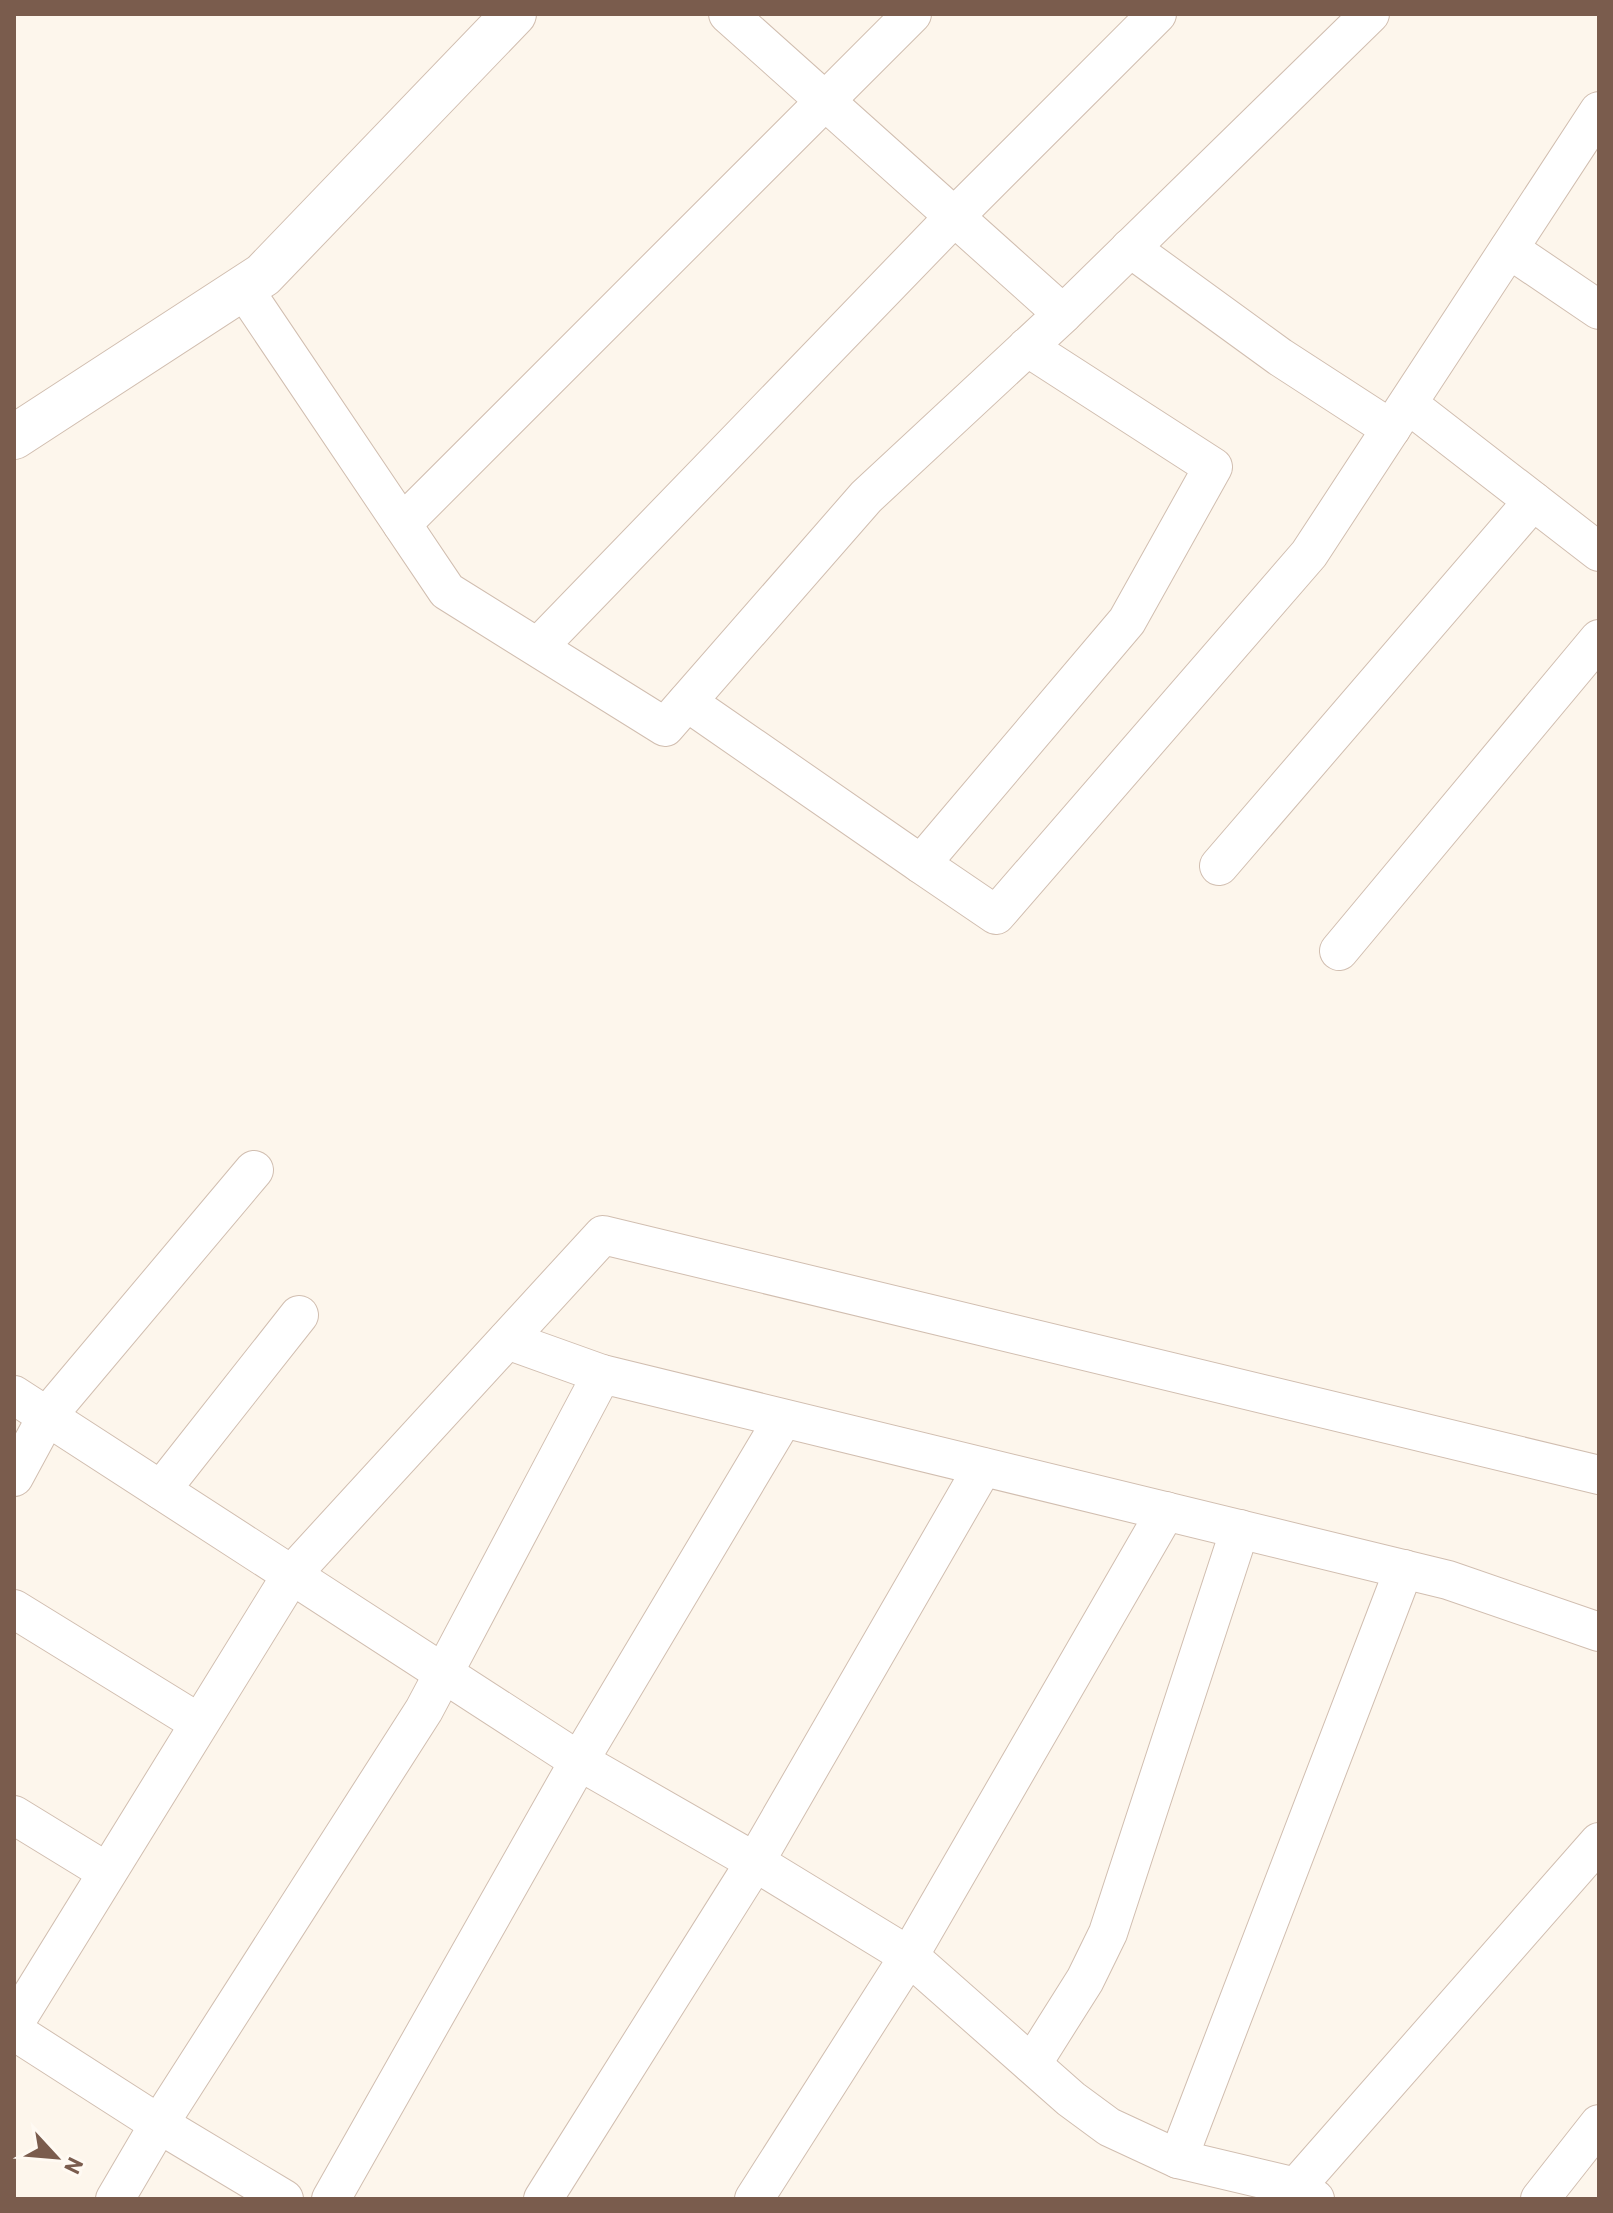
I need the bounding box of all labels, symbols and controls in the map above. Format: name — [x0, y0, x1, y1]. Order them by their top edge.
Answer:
north arrow — [16, 2117, 96, 2197]
text: N — [60, 2154, 90, 2178]

